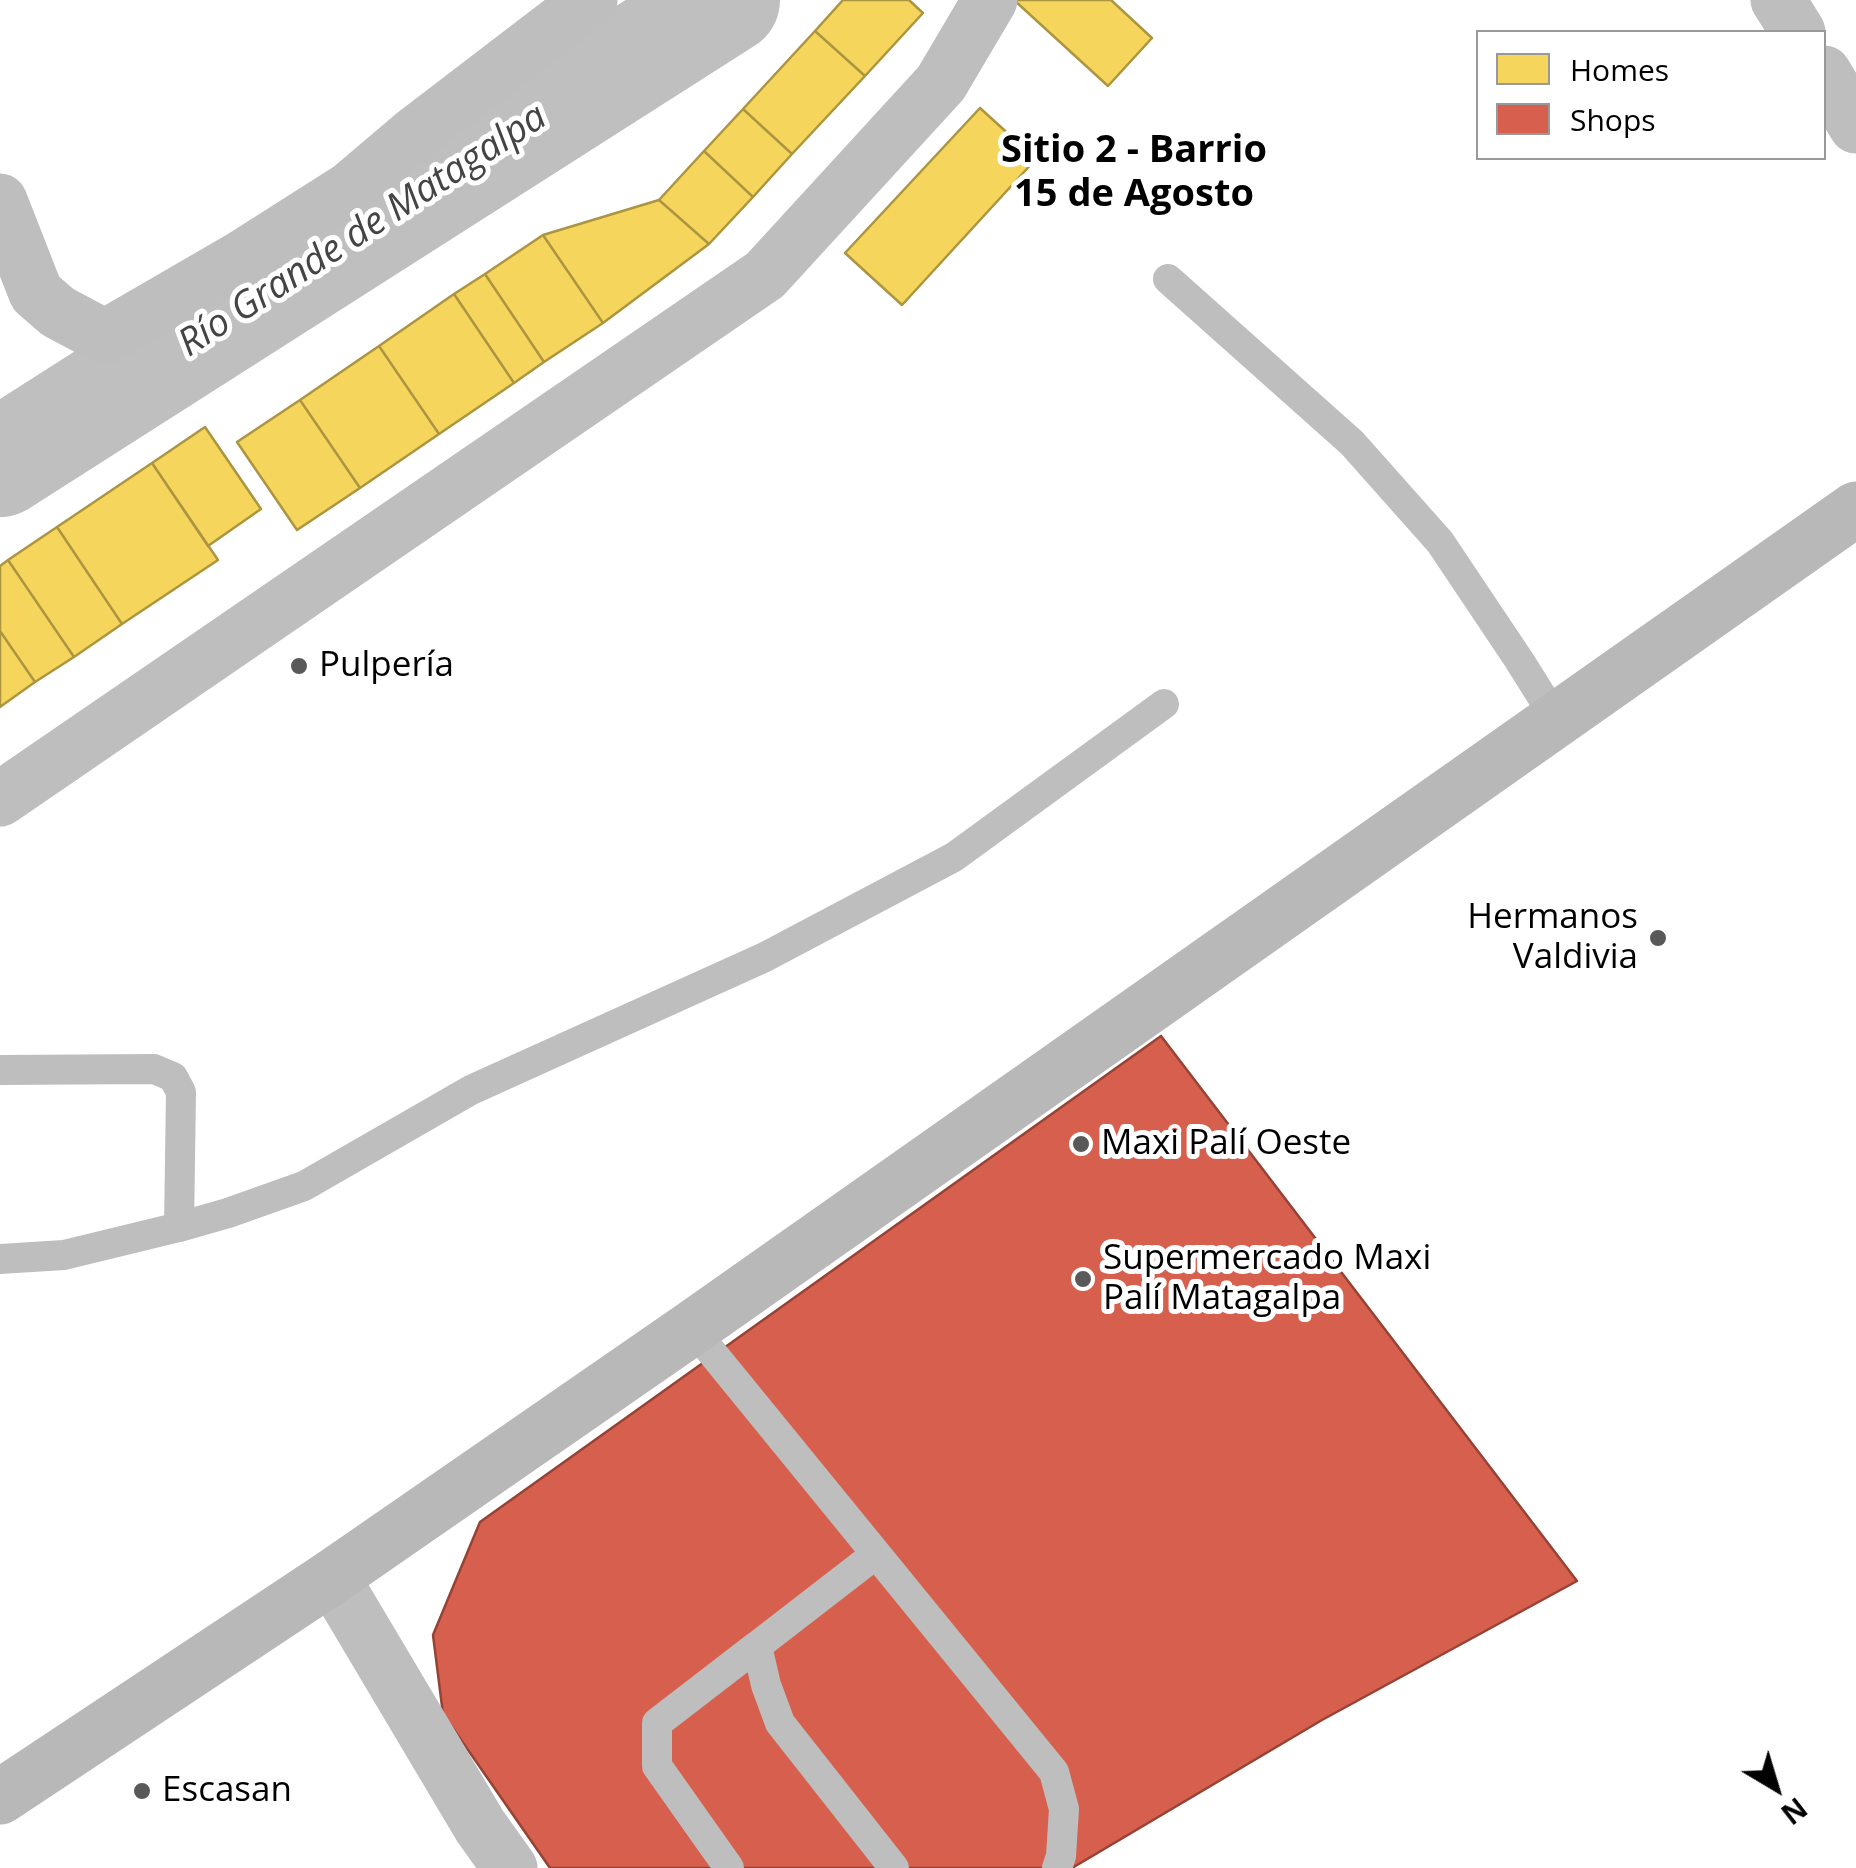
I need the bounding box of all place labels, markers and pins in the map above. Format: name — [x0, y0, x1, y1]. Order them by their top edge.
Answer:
place label: Pulpería — [319, 645, 454, 687]
marker: Pulpería — [288, 655, 310, 677]
place label: Hermanos Valdivia — [1467, 897, 1638, 979]
marker: Hermanos Valdivia — [1647, 927, 1669, 949]
place label: Maxi Palí Oeste — [1101, 1123, 1351, 1165]
marker: Maxi Palí Oeste — [1070, 1133, 1092, 1155]
place label: Supermercado Maxi Palí Matagalpa — [1103, 1238, 1431, 1320]
marker: Supermercado Maxi Palí Matagalpa — [1072, 1268, 1094, 1290]
place label: Escasan — [162, 1770, 292, 1812]
marker: Escasan — [131, 1780, 153, 1802]

